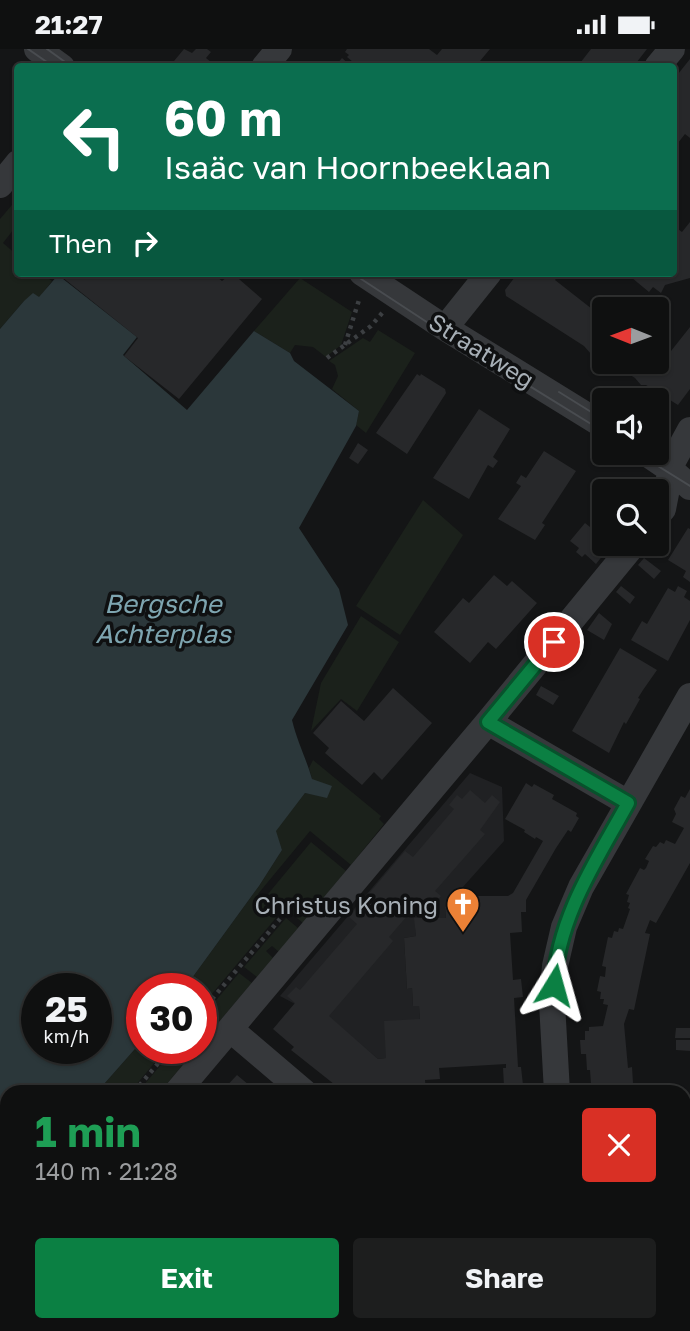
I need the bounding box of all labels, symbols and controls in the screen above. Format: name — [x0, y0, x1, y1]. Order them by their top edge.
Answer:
text: 21:27 — [35, 9, 103, 40]
text: 60 m — [164, 88, 282, 147]
icon: left — [49, 91, 140, 182]
text: Isaäc van Hoornbeeklaan — [164, 148, 551, 186]
icon: right — [126, 224, 164, 262]
text: Then — [49, 228, 112, 259]
north arrow — [592, 297, 668, 375]
map controls — [592, 297, 669, 556]
street label: Straatweg — [424, 306, 540, 394]
button: sound — [592, 388, 669, 465]
button: search — [592, 479, 669, 556]
water label: Bergsche Achterplas — [95, 588, 232, 649]
pin — [524, 612, 584, 672]
icon: arrive — [535, 623, 573, 661]
church icon: Christus Koning — [444, 885, 482, 934]
place label: Christus Koning — [254, 890, 438, 919]
position arrow — [517, 948, 591, 1022]
speed limit sign: 30 — [126, 973, 217, 1064]
text: 25 — [45, 988, 88, 1030]
text: km/h — [44, 1025, 89, 1047]
text: 1 min — [35, 1106, 141, 1156]
button: close — [582, 1108, 656, 1182]
text: 140 m · 21:28 — [35, 1157, 178, 1185]
button: Exit — [35, 1238, 339, 1318]
button: Share — [353, 1238, 656, 1318]

